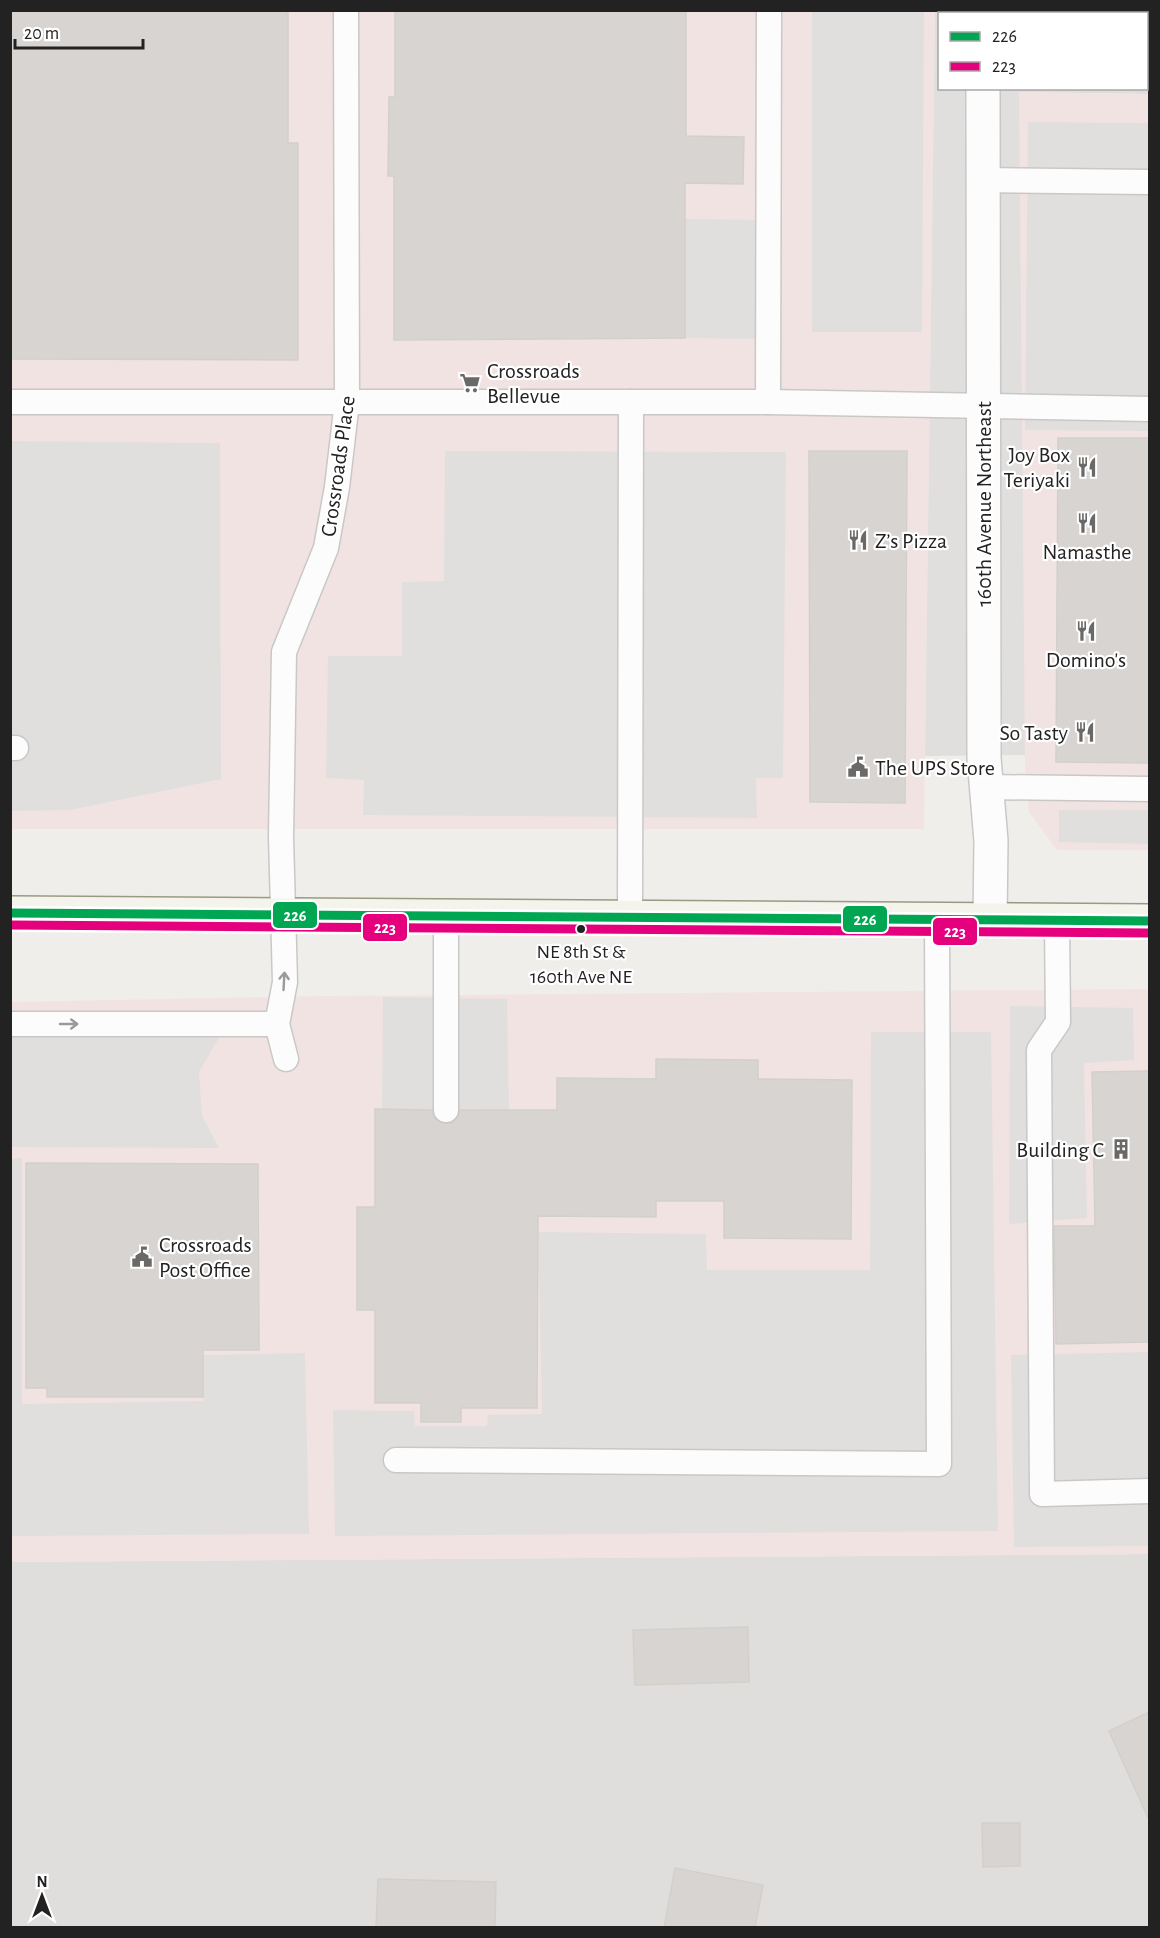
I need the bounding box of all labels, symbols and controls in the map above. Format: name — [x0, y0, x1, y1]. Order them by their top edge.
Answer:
scale bar — [15, 12, 142, 50]
legend — [938, 12, 1148, 90]
text: 20 m — [24, 25, 59, 43]
text: 226 — [992, 28, 1017, 46]
text: 223 — [992, 58, 1016, 76]
place label: Crossroads Bellevue — [487, 360, 580, 407]
supermarket icon: Crossroads Bellevue — [458, 371, 482, 395]
street label: Crossroads Place — [317, 394, 359, 538]
street label: 160th Avenue Northeast — [973, 401, 995, 607]
place label: Joy Box Teriyaki — [1004, 444, 1070, 491]
restaurant icon: Joy Box Teriyaki — [1075, 455, 1099, 479]
restaurant icon: Namasthe — [1075, 511, 1099, 535]
restaurant icon: Z’s Pizza — [846, 528, 870, 552]
place label: Z’s Pizza — [875, 530, 947, 552]
place label: Namasthe — [1042, 541, 1132, 563]
restaurant icon: Domino's — [1074, 619, 1098, 643]
place label: Domino's — [1046, 649, 1126, 671]
restaurant icon: So Tasty — [1073, 720, 1097, 744]
place label: So Tasty — [1000, 722, 1069, 744]
public building icon: The UPS Store — [846, 755, 870, 779]
place label: The UPS Store — [875, 757, 995, 779]
line badge: 226 — [272, 901, 318, 929]
line badge: 226 — [842, 905, 888, 933]
text: 226 — [284, 908, 307, 924]
text: 226 — [854, 912, 877, 928]
line badge: 223 — [362, 913, 408, 942]
line badge: 223 — [932, 917, 978, 946]
text: 223 — [374, 920, 396, 936]
marker: NE 8th St & 160th Ave NE — [575, 923, 587, 935]
text: 223 — [944, 924, 966, 940]
place label: NE 8th St & 160th Ave NE — [530, 942, 632, 987]
one-way arrow — [278, 972, 289, 992]
one-way arrow — [58, 1018, 78, 1030]
building icon: Building C — [1109, 1137, 1133, 1161]
place label: Building C — [1016, 1139, 1104, 1161]
place label: Crossroads Post Office — [159, 1234, 252, 1281]
public building icon: Crossroads Post Office — [130, 1245, 154, 1269]
north arrow — [12, 1866, 72, 1926]
text: N — [36, 1874, 48, 1890]

